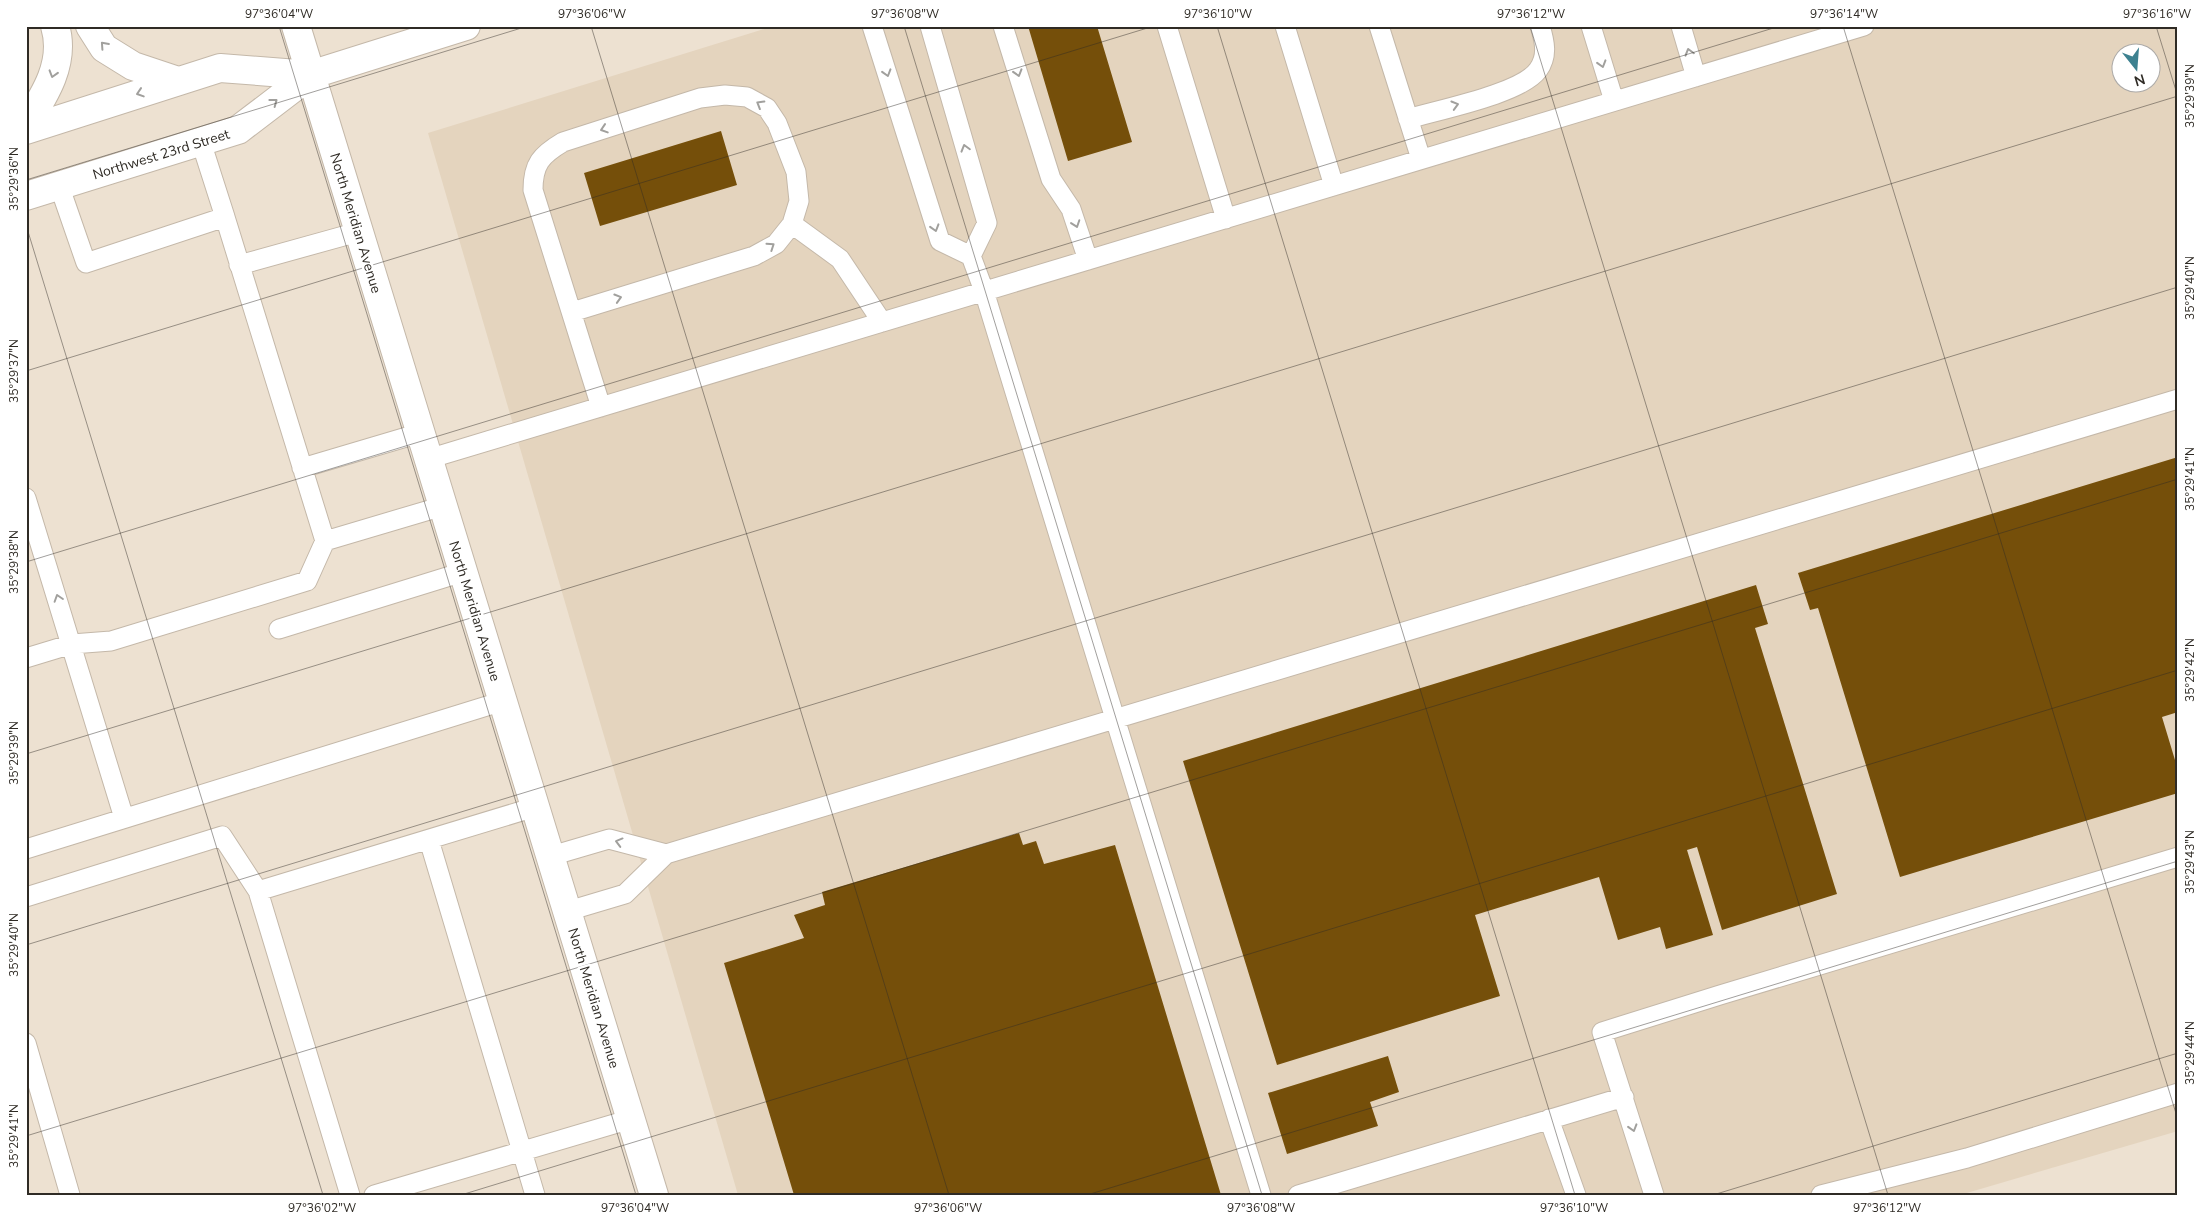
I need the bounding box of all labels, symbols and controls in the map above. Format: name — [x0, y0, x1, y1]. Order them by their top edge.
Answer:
text: 97°36'04"W — [245, 6, 313, 22]
text: 97°36'06"W — [558, 6, 626, 22]
text: 97°36'08"W — [871, 6, 939, 22]
text: 97°36'10"W — [1184, 6, 1252, 22]
text: 97°36'12"W — [1497, 6, 1565, 22]
text: 97°36'14"W — [1810, 6, 1878, 22]
text: 97°36'16"W — [2123, 6, 2191, 22]
one-way arrow — [100, 42, 109, 51]
north arrow — [2112, 42, 2162, 92]
one-way arrow — [1684, 48, 1694, 56]
one-way arrow — [1597, 59, 1607, 67]
text: 35°29'39"N — [2182, 64, 2198, 128]
one-way arrow — [881, 68, 891, 76]
one-way arrow — [1012, 68, 1022, 76]
one-way arrow — [49, 69, 59, 78]
text: N — [2132, 69, 2147, 91]
one-way arrow — [136, 87, 144, 97]
one-way arrow — [268, 100, 277, 108]
one-way arrow — [756, 101, 765, 111]
one-way arrow — [1450, 101, 1458, 111]
one-way arrow — [601, 123, 609, 133]
street label: Northwest 23rd Street — [90, 125, 232, 184]
one-way arrow — [961, 145, 971, 153]
text: 35°29'36"N — [6, 147, 22, 211]
street label: North Meridian Avenue — [325, 151, 386, 296]
one-way arrow — [1070, 219, 1080, 227]
one-way arrow — [930, 223, 940, 232]
one-way arrow — [766, 243, 775, 252]
text: 35°29'40"N — [2182, 256, 2198, 320]
one-way arrow — [614, 294, 622, 304]
text: 35°29'37"N — [6, 339, 22, 403]
text: 35°29'41"N — [2182, 447, 2198, 511]
text: 35°29'38"N — [6, 530, 22, 594]
street label: North Meridian Avenue — [444, 539, 505, 684]
one-way arrow — [53, 594, 63, 602]
text: 35°29'42"N — [2182, 638, 2198, 702]
text: 35°29'39"N — [6, 721, 22, 785]
text: 35°29'43"N — [2182, 830, 2198, 894]
one-way arrow — [616, 837, 624, 847]
text: 35°29'40"N — [6, 913, 22, 977]
street label: North Meridian Avenue — [563, 926, 624, 1071]
text: 35°29'44"N — [2182, 1021, 2198, 1085]
text: 35°29'41"N — [6, 1104, 22, 1168]
one-way arrow — [1628, 1124, 1638, 1132]
text: 97°36'02"W — [288, 1200, 356, 1216]
text: 97°36'04"W — [601, 1200, 669, 1216]
text: 97°36'06"W — [914, 1200, 982, 1216]
text: 97°36'08"W — [1227, 1200, 1295, 1216]
text: 97°36'10"W — [1540, 1200, 1608, 1216]
text: 97°36'12"W — [1853, 1200, 1921, 1216]

